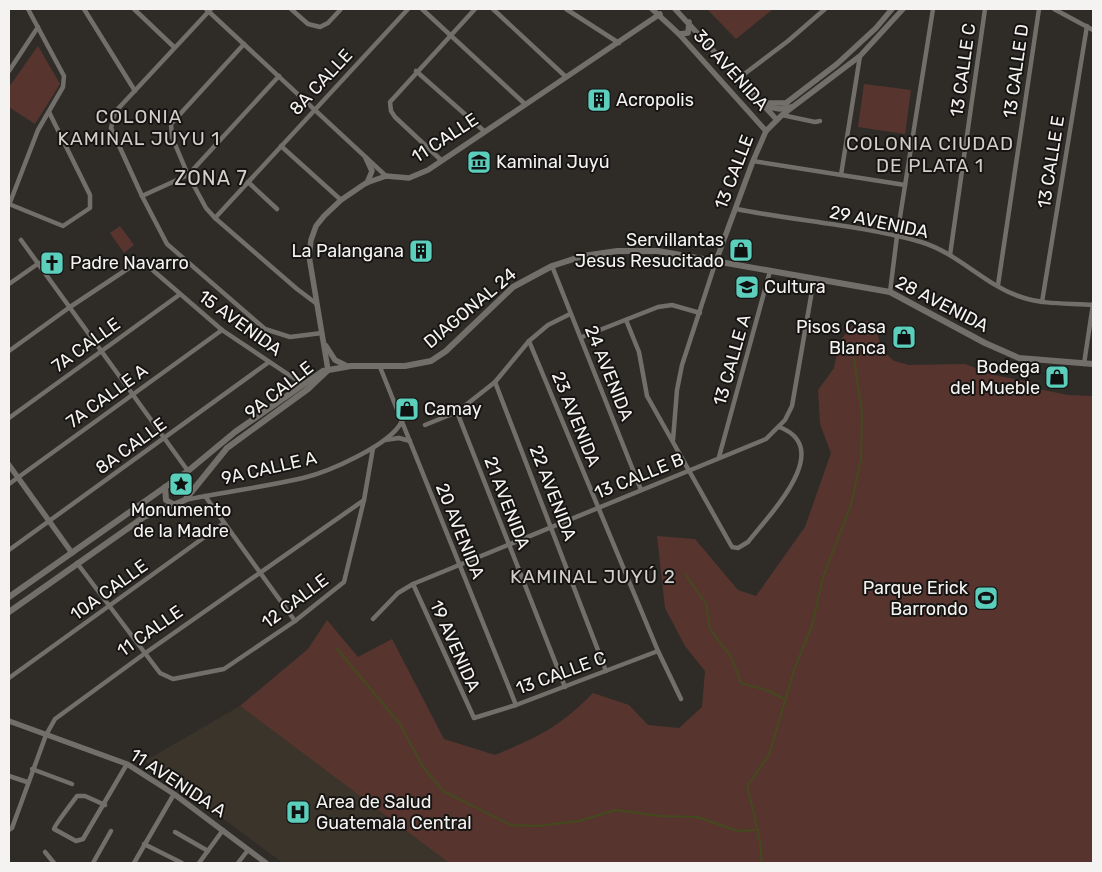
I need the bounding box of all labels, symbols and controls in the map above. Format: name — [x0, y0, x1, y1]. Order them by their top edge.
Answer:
street label: 13 CALLE C — [946, 22, 980, 118]
street label: 13 CALLE D — [999, 23, 1033, 119]
street label: 30 AVENIDA — [689, 25, 773, 115]
street label: 8A CALLE — [285, 44, 357, 120]
building icon: Acropolis — [586, 87, 612, 113]
place label: Acropolis — [616, 89, 694, 111]
district label: COLONIA KAMINAL JUYU 1 — [58, 105, 220, 150]
street label: 11 CALLE — [408, 108, 482, 168]
street label: 13 CALLE E — [1033, 114, 1069, 210]
street label: 13 CALLE — [710, 132, 758, 212]
district label: COLONIA CIUDAD DE PLATA 1 — [846, 132, 1014, 177]
museum icon: Kaminal Juyú — [466, 149, 492, 175]
place label: Kaminal Juyú — [496, 151, 610, 173]
district label: ZONA 7 — [174, 166, 248, 190]
street label: 29 AVENIDA — [827, 201, 931, 243]
place label: Servillantas Jesus Resucitado — [575, 229, 724, 272]
shop icon: Servillantas Jesus Resucitado — [728, 237, 754, 263]
building icon: La Palangana — [408, 238, 434, 264]
place label: La Palangana — [291, 240, 404, 262]
church icon: Padre Navarro — [39, 250, 65, 276]
place label: Padre Navarro — [70, 252, 189, 274]
street label: DIAGONAL 24 — [419, 263, 521, 353]
street label: 28 AVENIDA — [892, 271, 992, 337]
school or university icon: Cultura — [734, 274, 760, 300]
place label: Cultura — [764, 276, 826, 298]
street label: 15 AVENIDA — [194, 285, 286, 361]
street label: 13 CALLE A — [708, 312, 756, 408]
street label: 7A CALLE — [47, 313, 125, 377]
place label: Pisos Casa Blanca — [796, 316, 886, 359]
street label: 24 AVENIDA — [580, 322, 638, 424]
shop icon: Pisos Casa Blanca — [891, 324, 917, 350]
street label: 9A CALLE — [240, 356, 318, 424]
place label: Bodega del Mueble — [950, 356, 1040, 399]
street label: 7A CALLE A — [62, 359, 152, 433]
shop icon: Bodega del Mueble — [1044, 364, 1070, 390]
street label: 23 AVENIDA — [547, 368, 605, 470]
shop icon: Camay — [394, 396, 420, 422]
place label: Camay — [424, 398, 482, 420]
street label: 8A CALLE — [91, 413, 171, 479]
street label: 22 AVENIDA — [525, 442, 581, 544]
street label: 9A CALLE A — [219, 446, 319, 490]
street label: 13 CALLE B — [591, 448, 687, 504]
street label: 21 AVENIDA — [479, 453, 535, 553]
place icon: Monumento de la Madre — [168, 471, 194, 497]
street label: 20 AVENIDA — [431, 480, 489, 582]
place label: Monumento de la Madre — [131, 499, 231, 542]
street label: 10A CALLE — [66, 555, 152, 625]
district label: KAMINAL JUYÚ 2 — [510, 565, 676, 588]
street label: 12 CALLE — [257, 569, 333, 633]
place label: Parque Erick Barrondo — [863, 577, 969, 620]
sports icon: Parque Erick Barrondo — [973, 585, 999, 611]
street label: 19 AVENIDA — [425, 597, 485, 695]
street label: 11 CALLE — [113, 601, 187, 661]
street label: 13 CALLE C — [513, 647, 609, 699]
street label: 11 AVENIDA A — [126, 744, 230, 822]
place label: Area de Salud Guatemala Central — [316, 791, 472, 834]
hospital icon: Area de Salud Guatemala Central — [285, 799, 311, 825]

